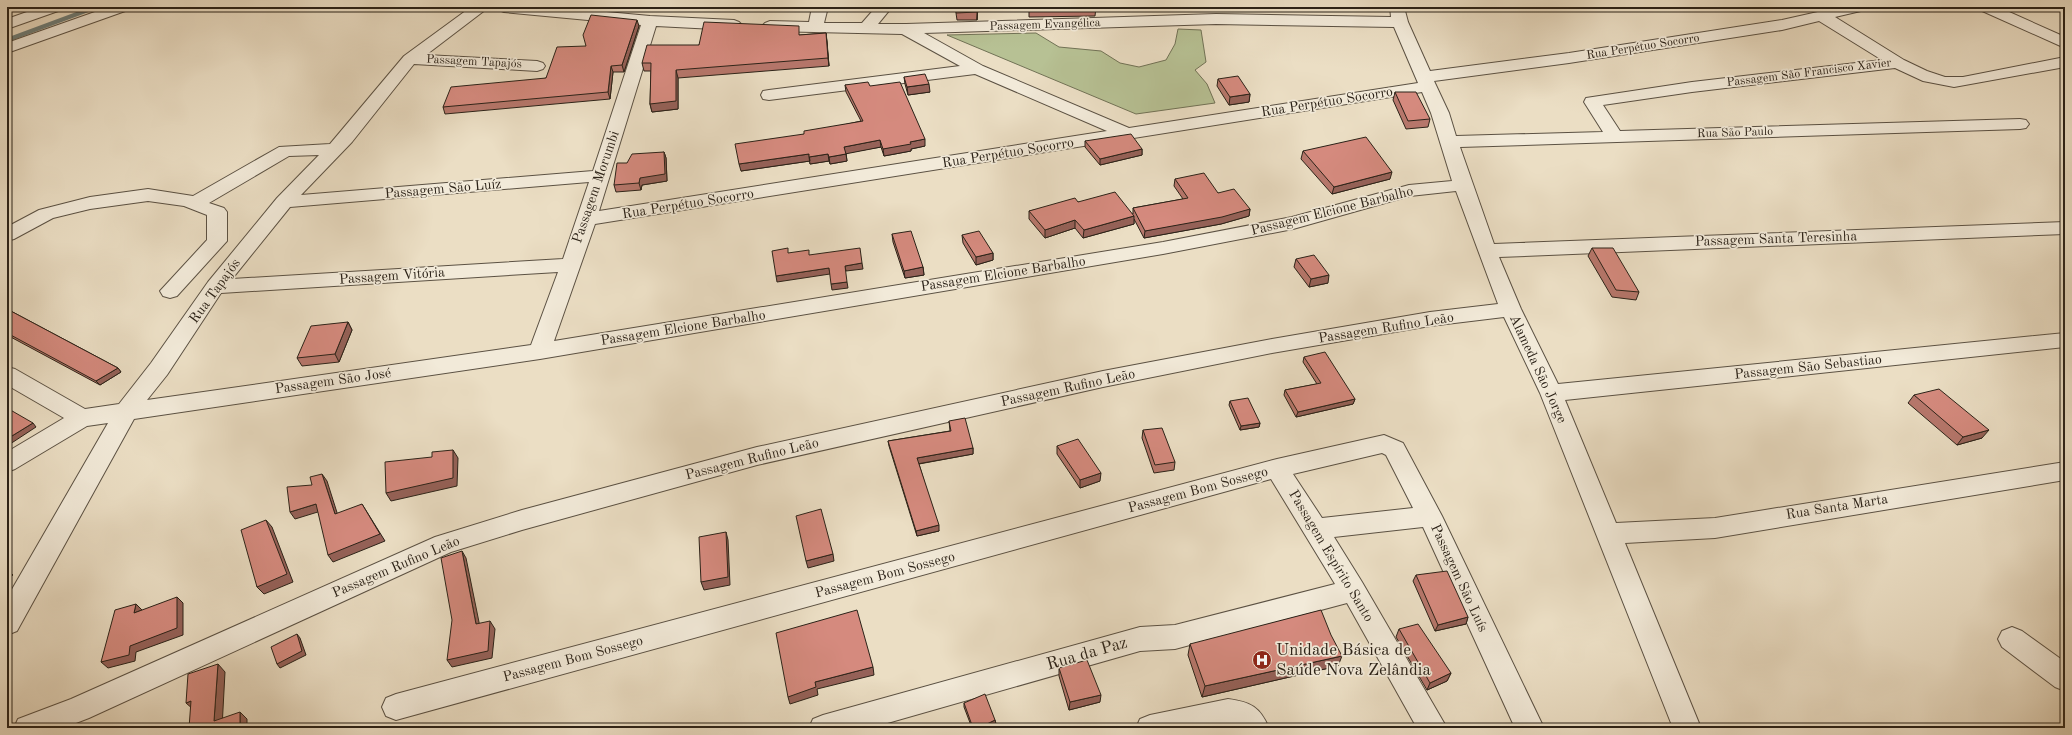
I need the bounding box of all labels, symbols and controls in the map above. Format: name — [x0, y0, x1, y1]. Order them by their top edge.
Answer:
street label: Passagem Evangélica — [989, 17, 1101, 33]
street label: Rua Perpétuo Socorro — [1586, 32, 1700, 62]
street label: Passagem Tapajós — [426, 54, 522, 70]
street label: Passagem São Francisco Xavier — [1726, 57, 1892, 89]
street label: Rua Perpétuo Socorro — [1260, 85, 1394, 119]
street label: Rua São Paulo — [1697, 126, 1773, 140]
street label: Passagem Morumbi — [570, 129, 622, 245]
street label: Rua Perpétuo Socorro — [941, 136, 1075, 170]
street label: Passagem São Luíz — [384, 177, 502, 201]
street label: Passagem Elcione Barbalho — [1249, 184, 1415, 238]
street label: Rua Perpétuo Socorro — [621, 187, 755, 221]
street label: Passagem Santa Teresinha — [1695, 229, 1857, 249]
street label: Passagem Elcione Barbalho — [920, 254, 1087, 294]
street label: Rua Tapajós — [187, 256, 243, 326]
street label: Passagem Vitória — [339, 265, 446, 287]
street label: Passagem Elcione Barbalho — [600, 308, 767, 348]
street label: Passagem Rufino Leão — [1317, 310, 1455, 346]
street label: Alameda São Jorge — [1507, 313, 1569, 425]
street label: Passagem São Sebastiao — [1734, 352, 1882, 382]
street label: Passagem São José — [274, 366, 392, 396]
street label: Passagem Rufino Leão — [1000, 367, 1136, 409]
street label: Passagem Rufino Leão — [684, 436, 820, 482]
street label: Passagem Bom Sossego — [1126, 465, 1270, 515]
street label: Passagem Espírito Santo — [1286, 488, 1376, 624]
street label: Rua Santa Marta — [1785, 492, 1889, 522]
street label: Passagem São Luís — [1428, 522, 1490, 634]
street label: Passagem Rufino Leão — [330, 534, 462, 600]
street label: Passagem Bom Sossego — [813, 550, 957, 600]
street label: Passagem Bom Sossego — [501, 634, 645, 684]
street label: Rua da Paz — [1045, 634, 1129, 674]
place label: Unidade Básica de Saúde Nova Zelândia — [1276, 642, 1431, 679]
hospital icon: Unidade Básica de Saúde Nova Zelândia — [1251, 649, 1273, 671]

